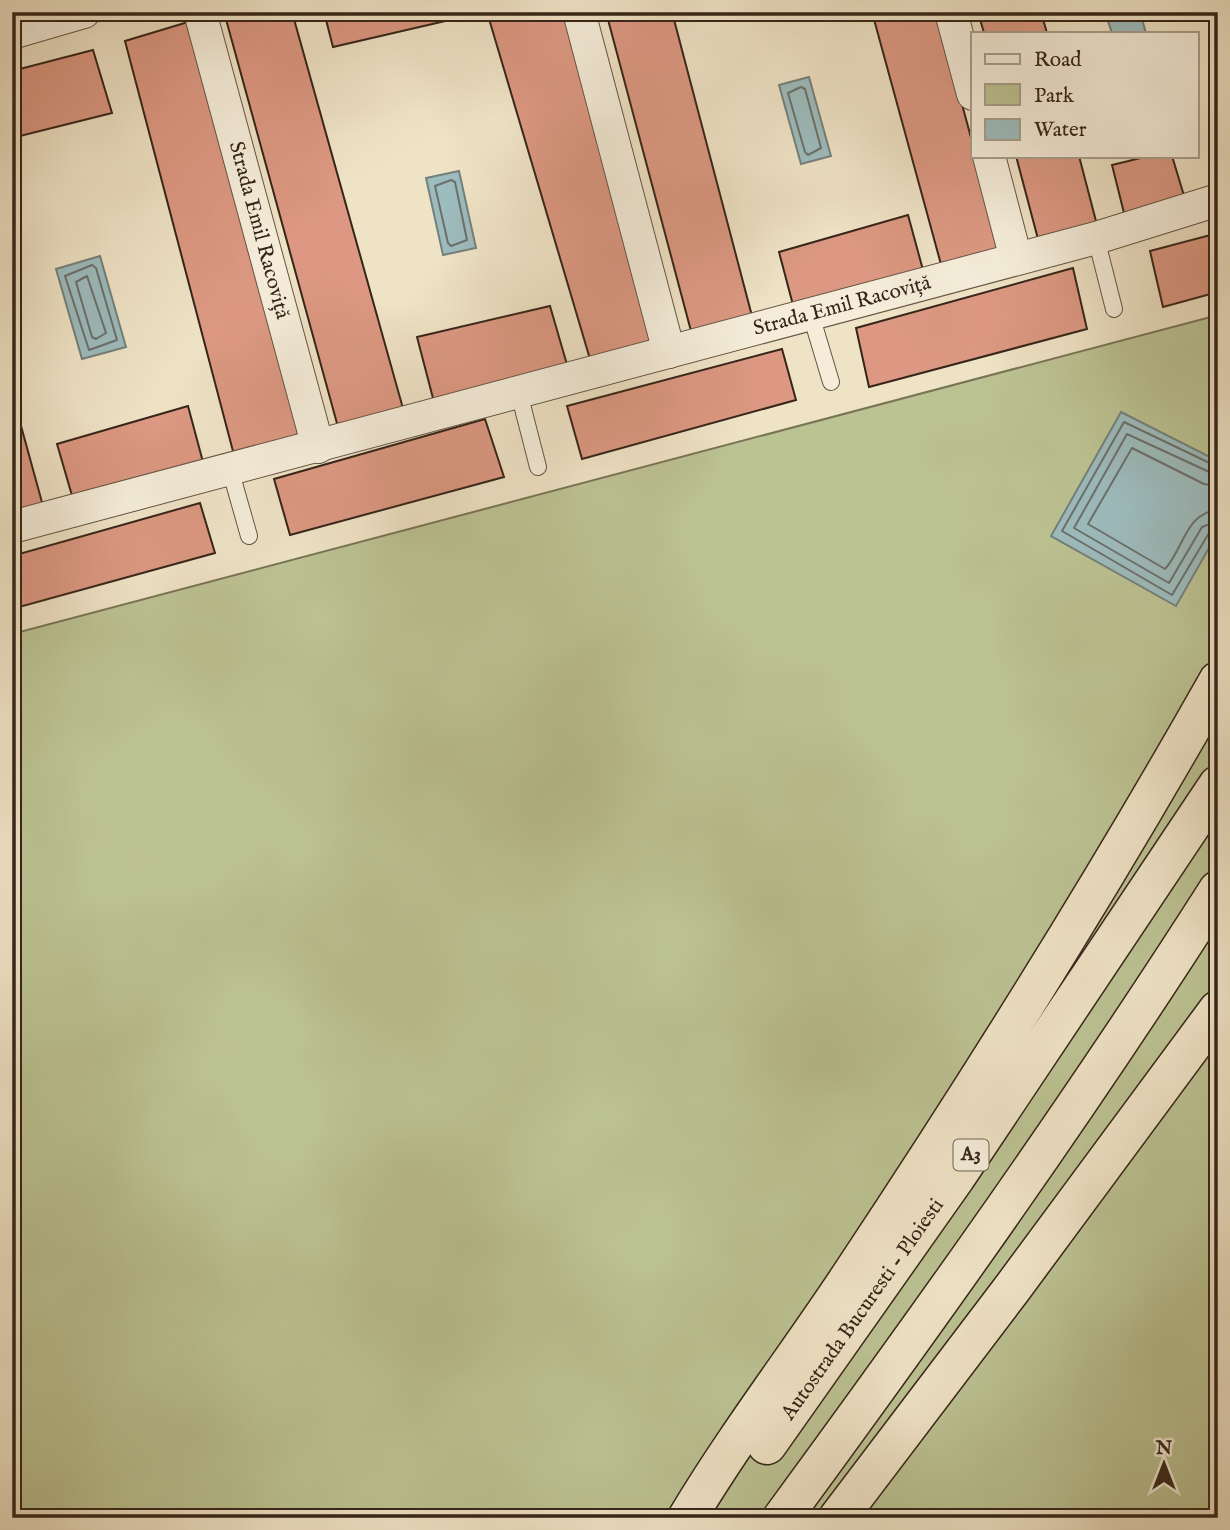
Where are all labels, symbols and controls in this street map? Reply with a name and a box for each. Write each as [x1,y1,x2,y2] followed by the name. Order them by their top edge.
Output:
[971,32,1198,158] legend
[1034,47,1082,74] text: Road
[1034,83,1075,110] text: Park
[1034,117,1087,144] text: Water
[222,138,296,323] street label: Strada Emil Racoviță
[750,269,935,342] street label: Strada Emil Racoviță
[954,1140,988,1170] road number: A3
[775,1193,950,1426] street label: Autostrada Bucuresti - Ploiesti
[1128,1428,1198,1498] north arrow
[1155,1437,1173,1461] text: N

